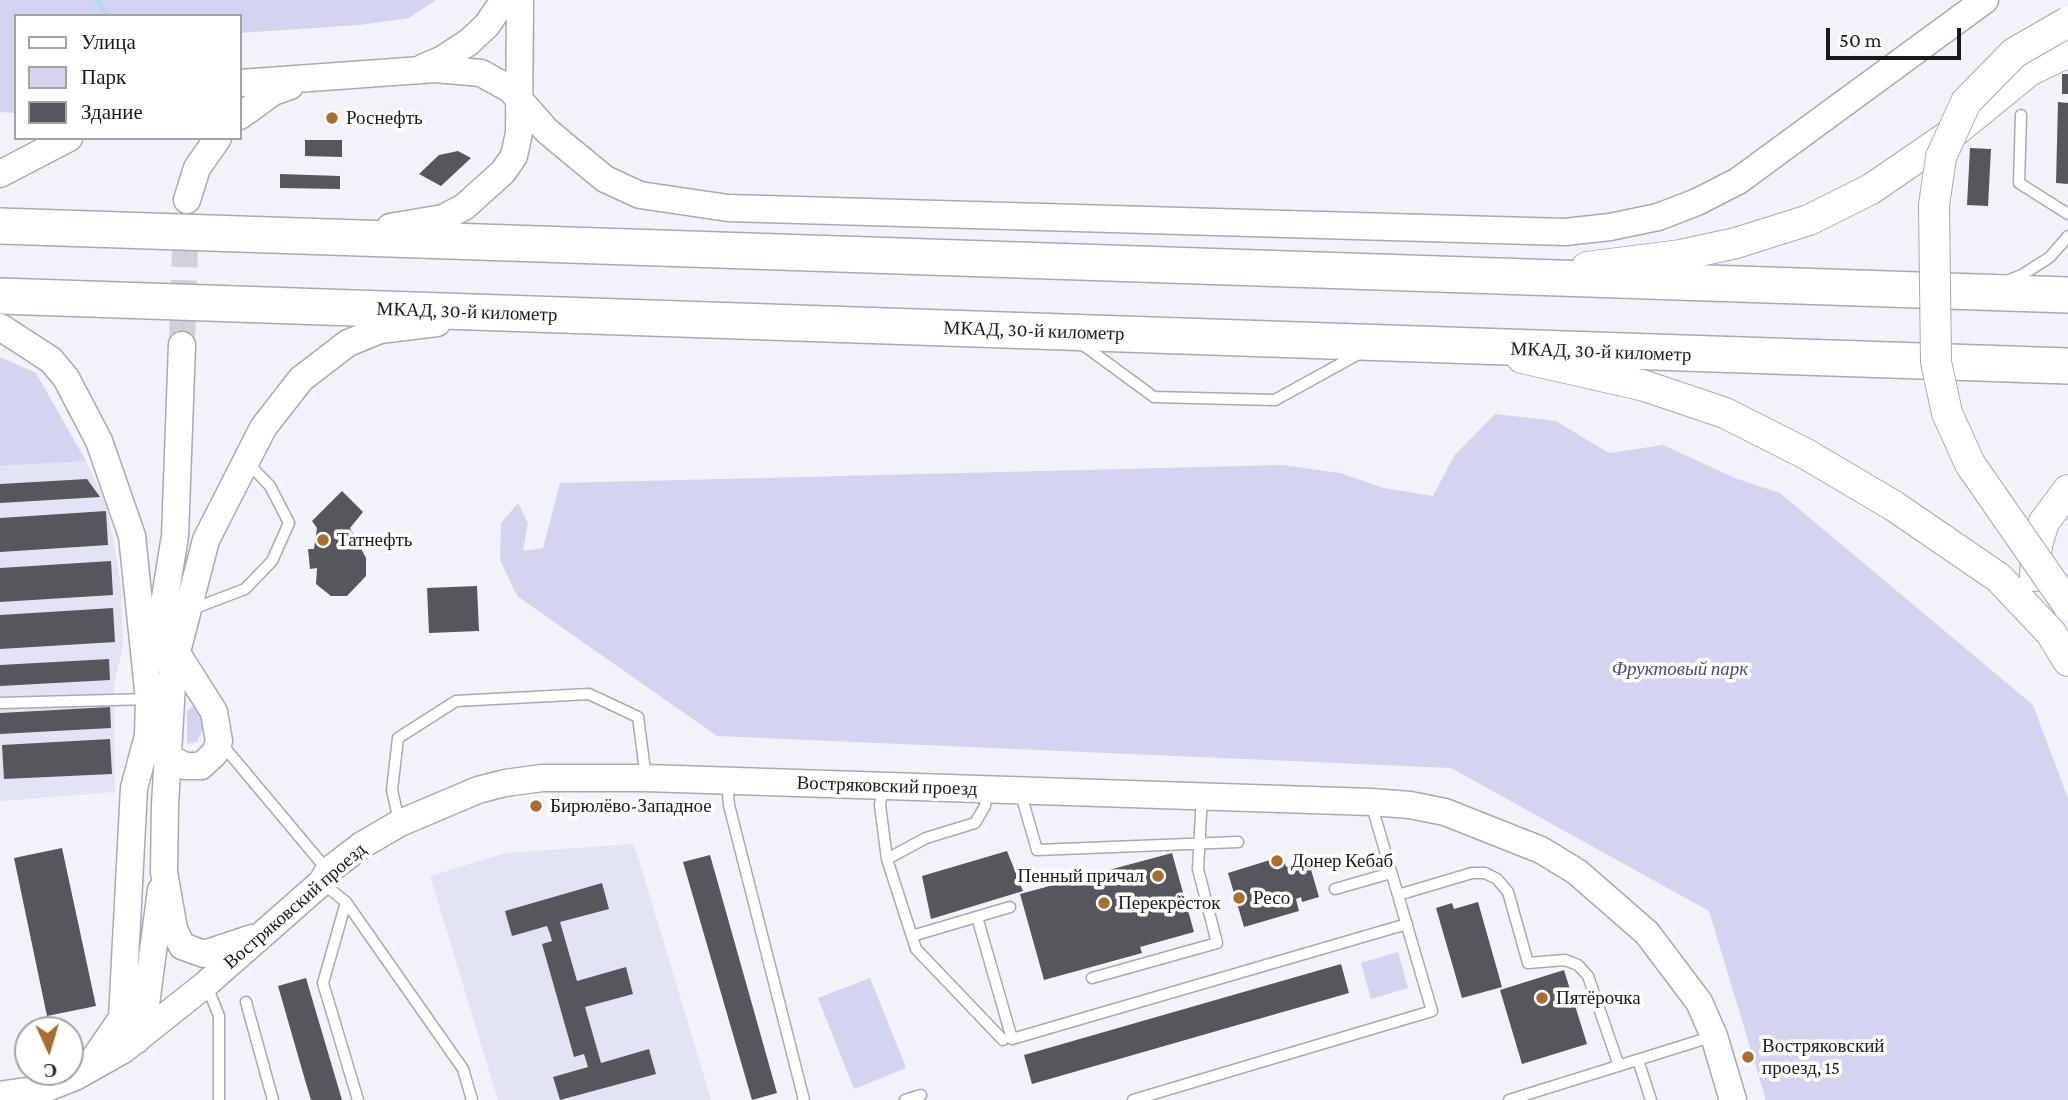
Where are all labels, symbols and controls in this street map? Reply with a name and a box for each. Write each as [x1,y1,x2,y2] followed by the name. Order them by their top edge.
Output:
[14,14,242,140] legend
[1830,14,1965,58] scale bar
[1839,28,1882,52] text: 50 m
[81,30,136,54] text: Улица
[81,65,126,89] text: Парк
[81,100,143,124] text: Здание
[346,107,423,129] place label: Роснефть
[324,110,340,126] marker: Роснефть
[376,297,558,327] street label: МКАД, 30-й километр
[943,316,1125,346] street label: МКАД, 30-й километр
[1510,337,1692,367] street label: МКАД, 30-й километр
[337,529,412,551] place label: Татнефть
[315,532,331,548] marker: Татнефть
[1612,658,1748,680] park label: Фруктовый парк
[796,771,978,801] street label: Востряковский проезд
[550,795,712,817] place label: Бирюлёво-Западное
[528,798,544,814] marker: Бирюлёво-Западное
[219,838,371,974] street label: Востряковский проезд
[1291,850,1393,872] place label: Донер Кебаб
[1269,853,1285,869] marker: Донер Кебаб
[1018,865,1144,887] place label: Пенный причал
[1150,868,1166,884] marker: Пенный причал
[1253,887,1290,909] place label: Ресо
[1231,890,1247,906] marker: Ресо
[1118,892,1220,914] place label: Перекрёсток
[1096,895,1112,911] marker: Перекрёсток
[1556,987,1641,1009] place label: Пятёрочка
[1534,990,1550,1006] marker: Пятёрочка
[14,1016,84,1086] north arrow
[1762,1035,1884,1079] place label: Востряковский проезд, 15
[1740,1049,1756,1065] marker: Востряковский проезд, 15
[43,1059,58,1081] text: С

